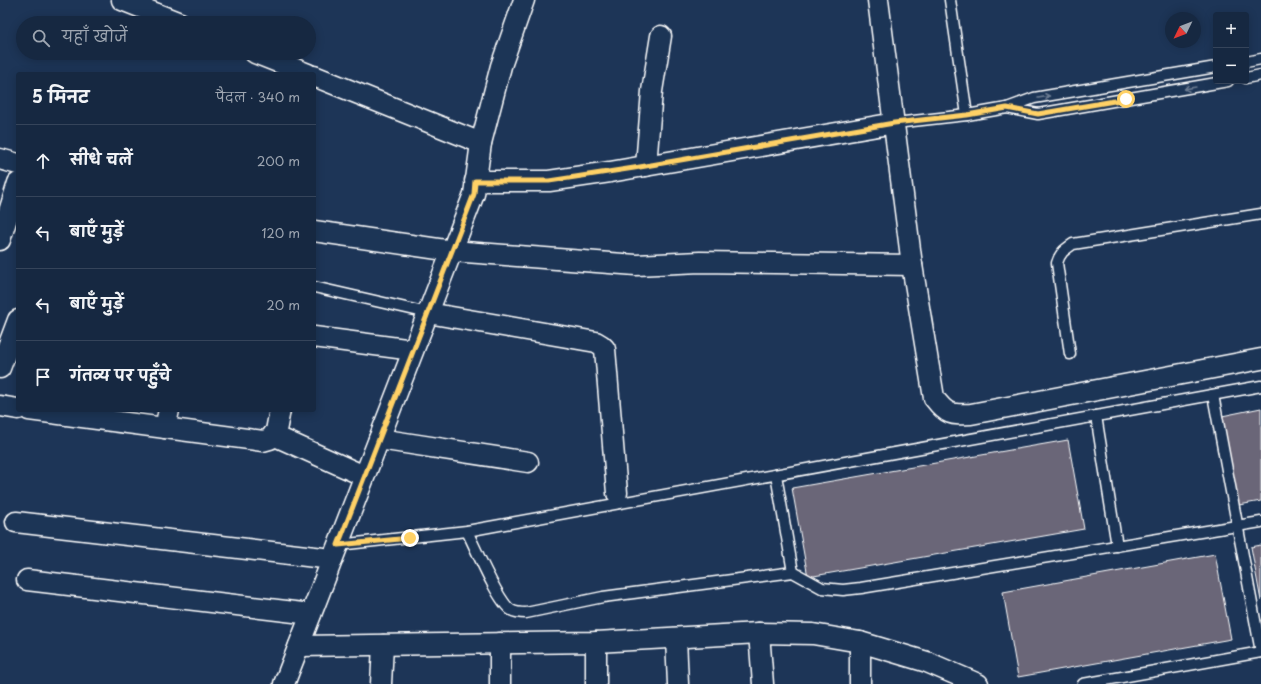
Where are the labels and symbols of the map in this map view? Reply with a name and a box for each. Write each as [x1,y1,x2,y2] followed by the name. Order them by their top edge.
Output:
[1165,12,1201,48] north arrow
[1183,84,1196,92] one-way arrow
[1117,90,1135,108] route start
[1037,93,1050,101] one-way arrow
[401,529,419,547] route end

